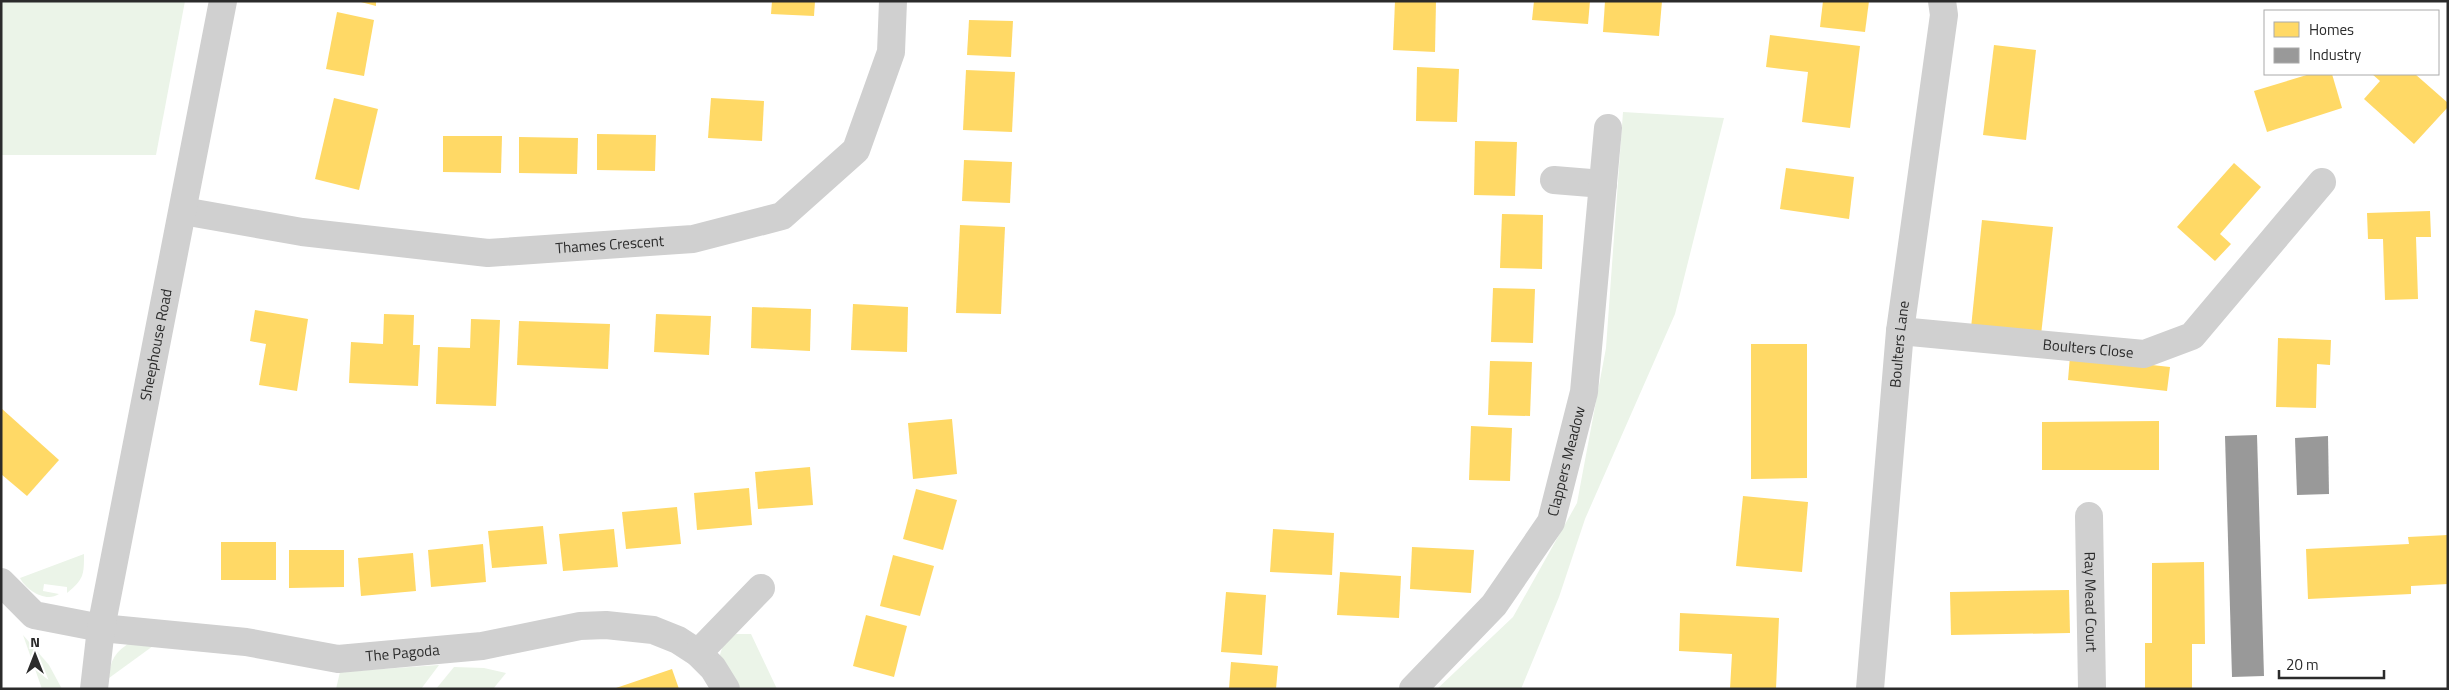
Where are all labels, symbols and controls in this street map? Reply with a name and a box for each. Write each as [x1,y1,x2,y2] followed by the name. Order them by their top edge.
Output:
[2264,10,2439,75] legend
[2309,18,2354,41] text: Homes
[2309,43,2361,66] text: Industry
[555,229,666,259] street label: Thames Crescent
[133,287,178,403] street label: Sheephouse Road
[1883,299,1915,389] street label: Boulters Lane
[2042,333,2135,364] street label: Boulters Close
[1541,404,1591,519] street label: Clappers Meadow
[2079,552,2103,653] street label: Ray Mead Court
[10,630,60,680] north arrow
[30,631,40,652] text: N
[365,638,441,667] street label: The Pagoda
[2279,648,2384,680] scale bar
[2286,653,2319,676] text: 20 m

